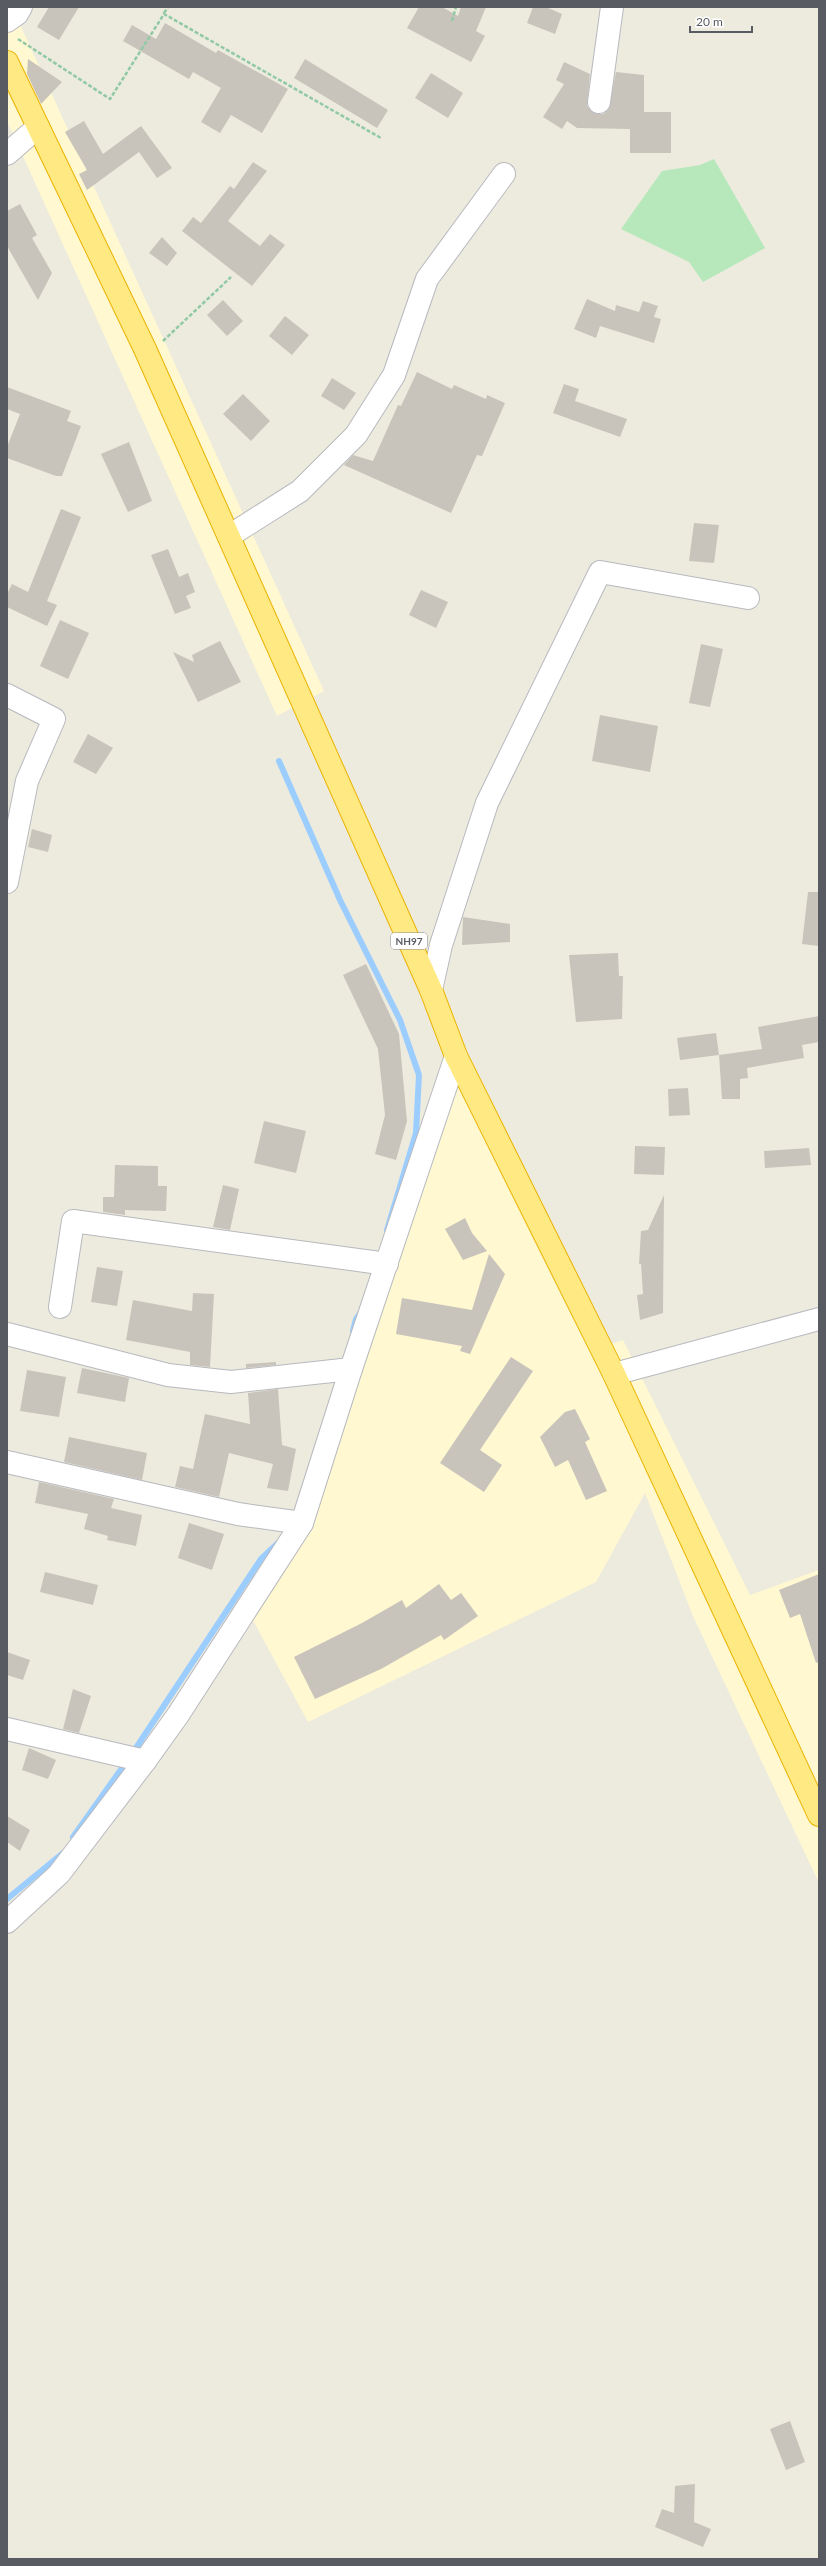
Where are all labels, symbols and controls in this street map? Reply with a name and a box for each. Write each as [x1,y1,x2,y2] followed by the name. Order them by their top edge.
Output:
[690,8,752,34] scale bar
[696,14,723,29] text: 20 m
[391,933,427,949] road number: NH97

